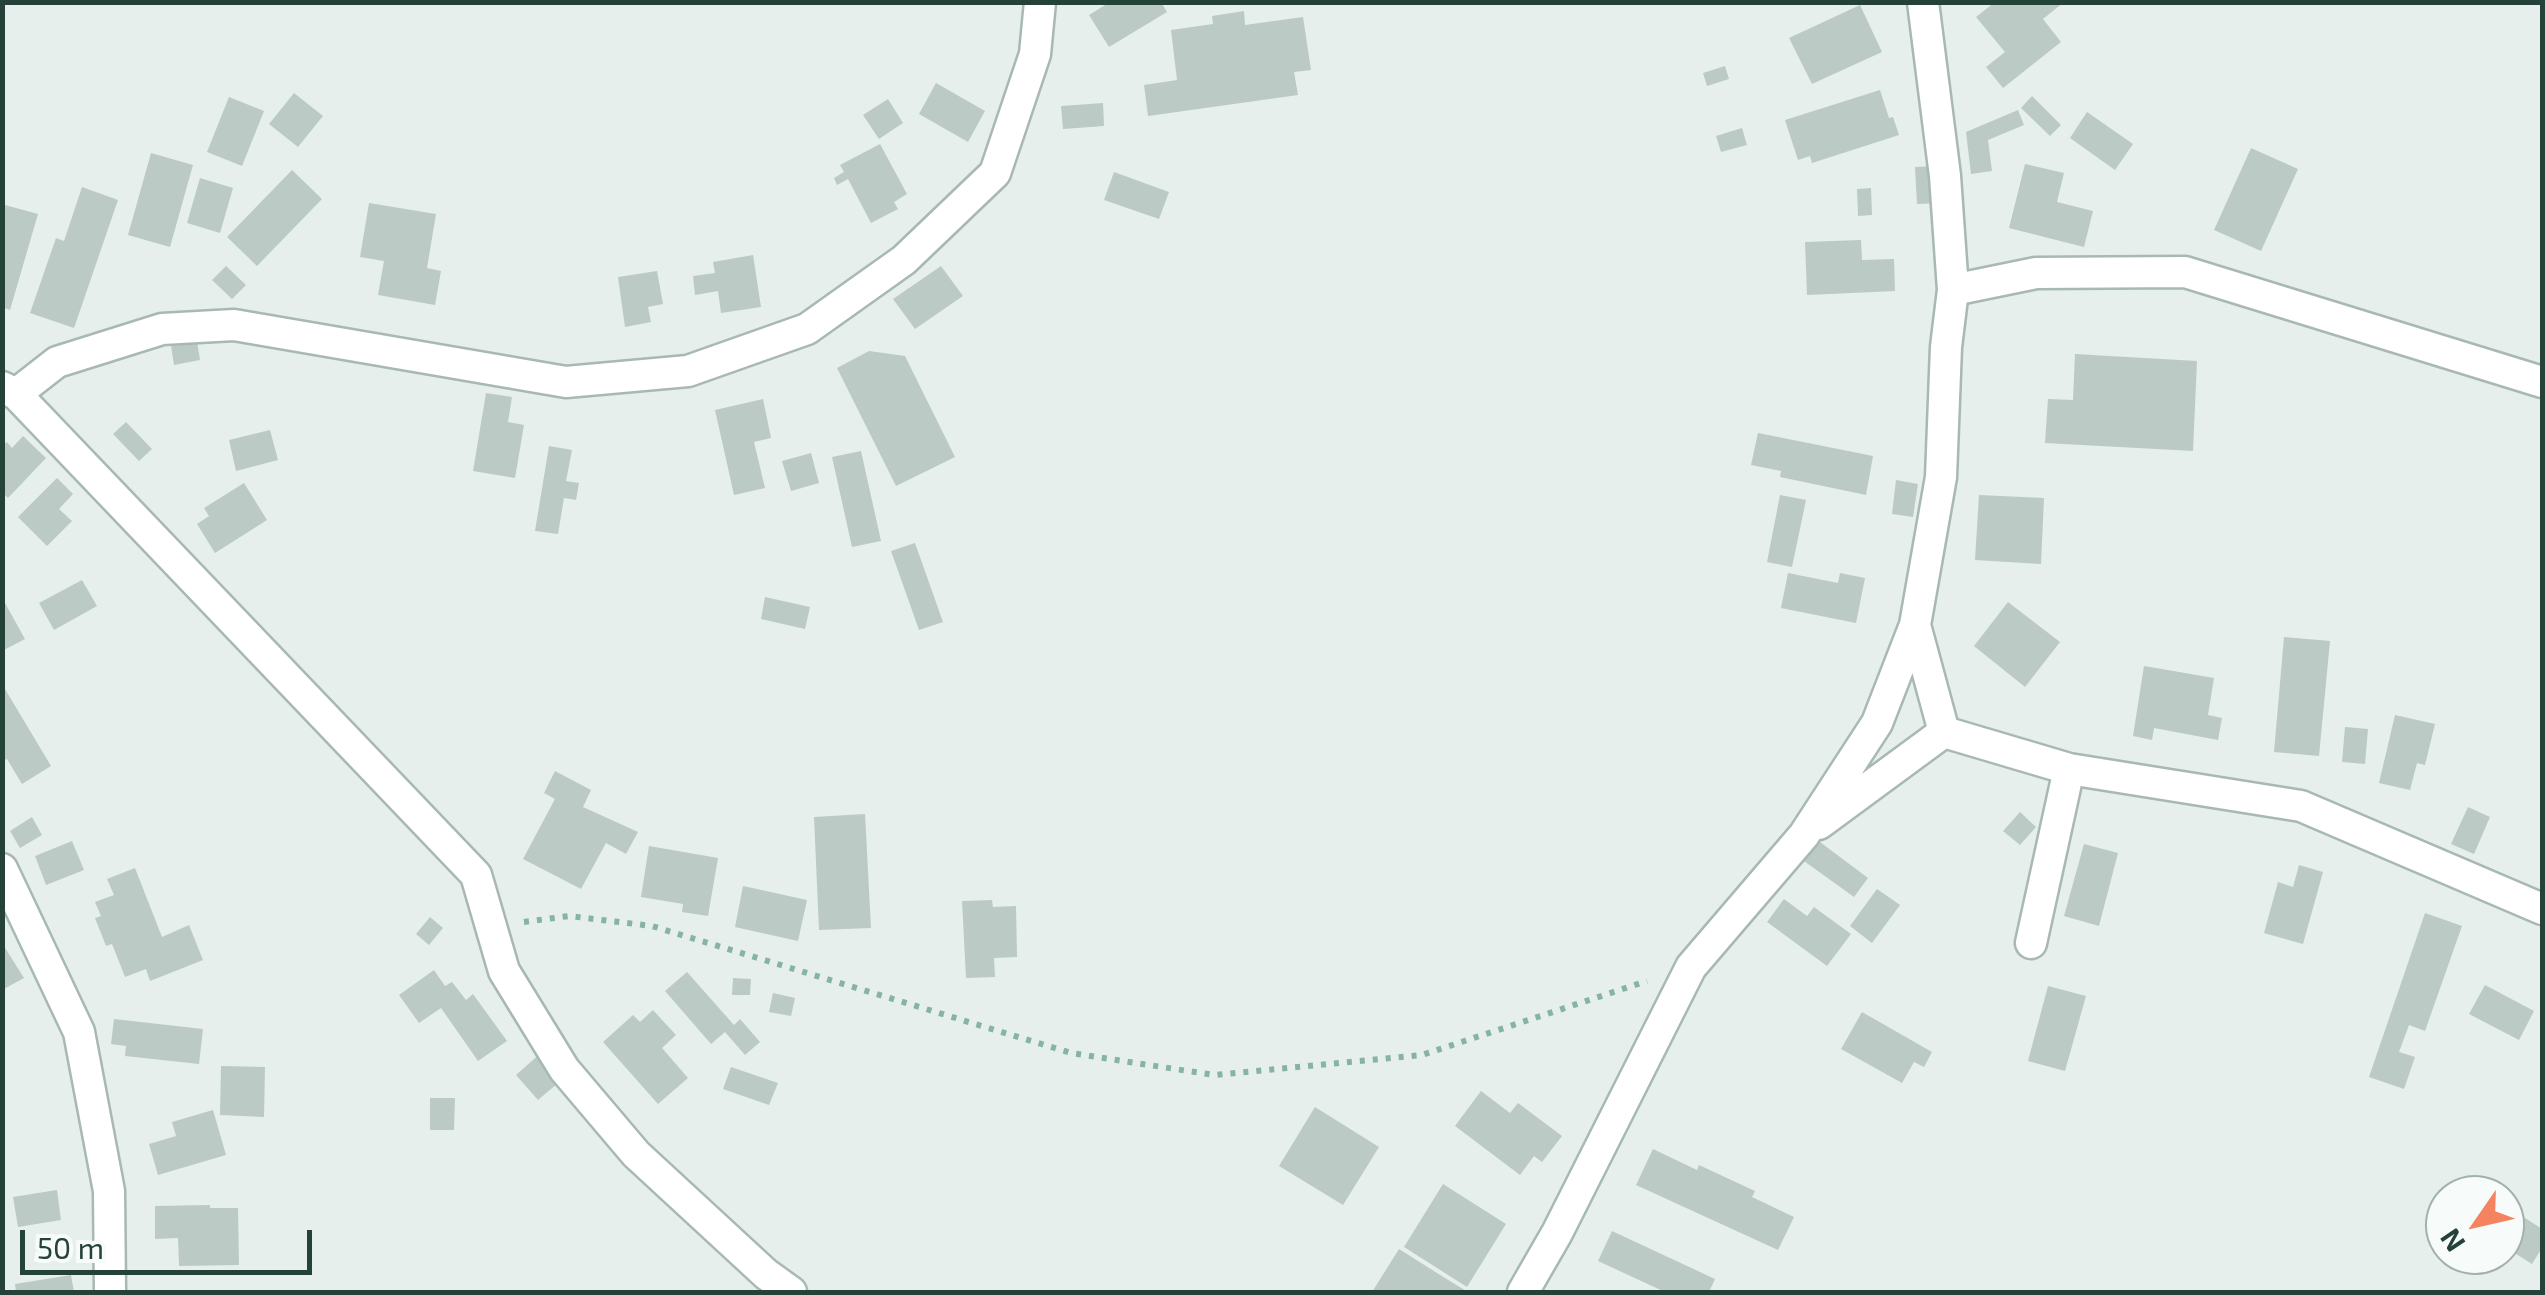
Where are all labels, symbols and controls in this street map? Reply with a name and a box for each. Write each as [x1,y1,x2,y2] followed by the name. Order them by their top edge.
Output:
[2425,1175,2525,1275] north arrow
[25,1210,318,1272] scale bar
[2432,1223,2472,1259] text: N
[37,1229,104,1265] text: 50 m

